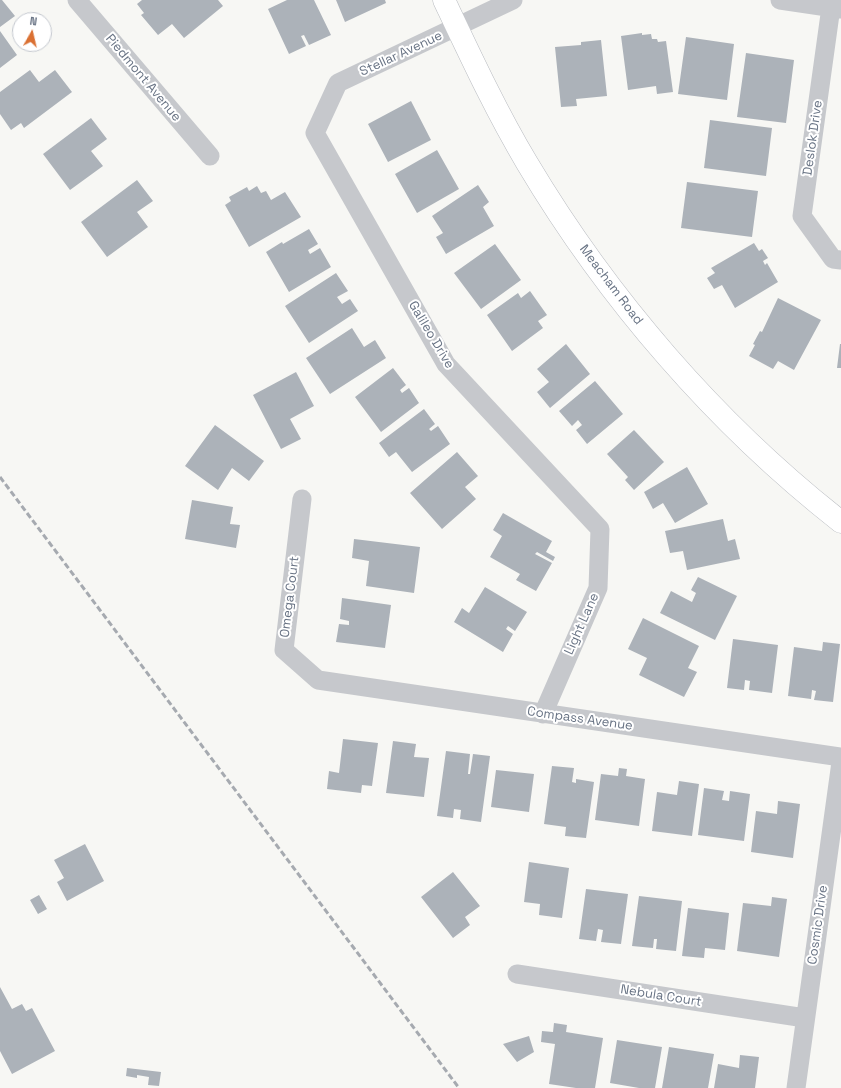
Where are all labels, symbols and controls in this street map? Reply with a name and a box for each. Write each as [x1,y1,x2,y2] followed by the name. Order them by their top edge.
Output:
[12,12,52,52] north arrow
[29,14,38,29] text: N
[357,28,445,80] street label: Stellar Avenue
[102,31,184,125] street label: Piedmont Avenue
[800,99,826,177] street label: Deslok Drive
[576,242,646,328] street label: Meacham Road
[405,298,457,372] street label: Galileo Drive
[277,555,303,639] street label: Omega Court
[561,591,603,657] street label: Light Lane
[526,704,634,734] street label: Compass Avenue
[805,884,831,966] street label: Cosmic Drive
[619,982,703,1010] street label: Nebula Court

